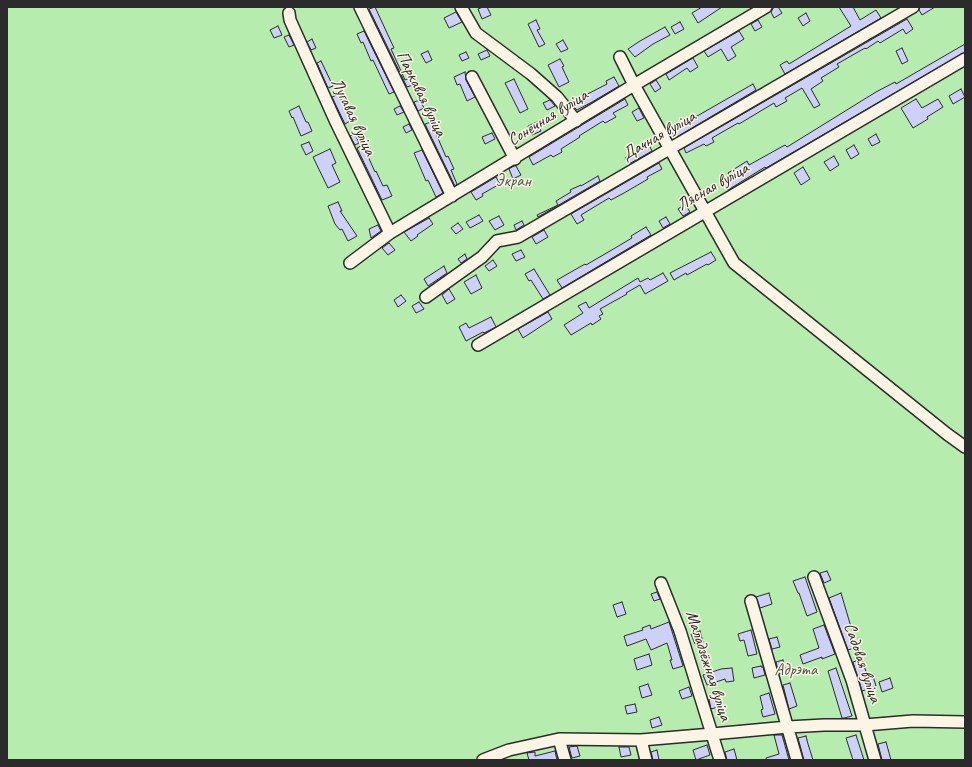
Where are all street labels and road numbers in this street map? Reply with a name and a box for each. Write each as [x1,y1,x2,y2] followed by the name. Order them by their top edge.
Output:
[391,48,451,140] street label: Паркавая вуліца
[326,75,380,159] street label: Лугавая вуліца
[504,85,592,151] street label: Сонечная вуліца
[618,107,700,165] street label: Дачная вуліца
[673,158,753,216] street label: Лясная вуліца
[681,608,735,724] street label: Маладзёжная вуліца
[839,620,885,706] street label: Садовая вуліца

